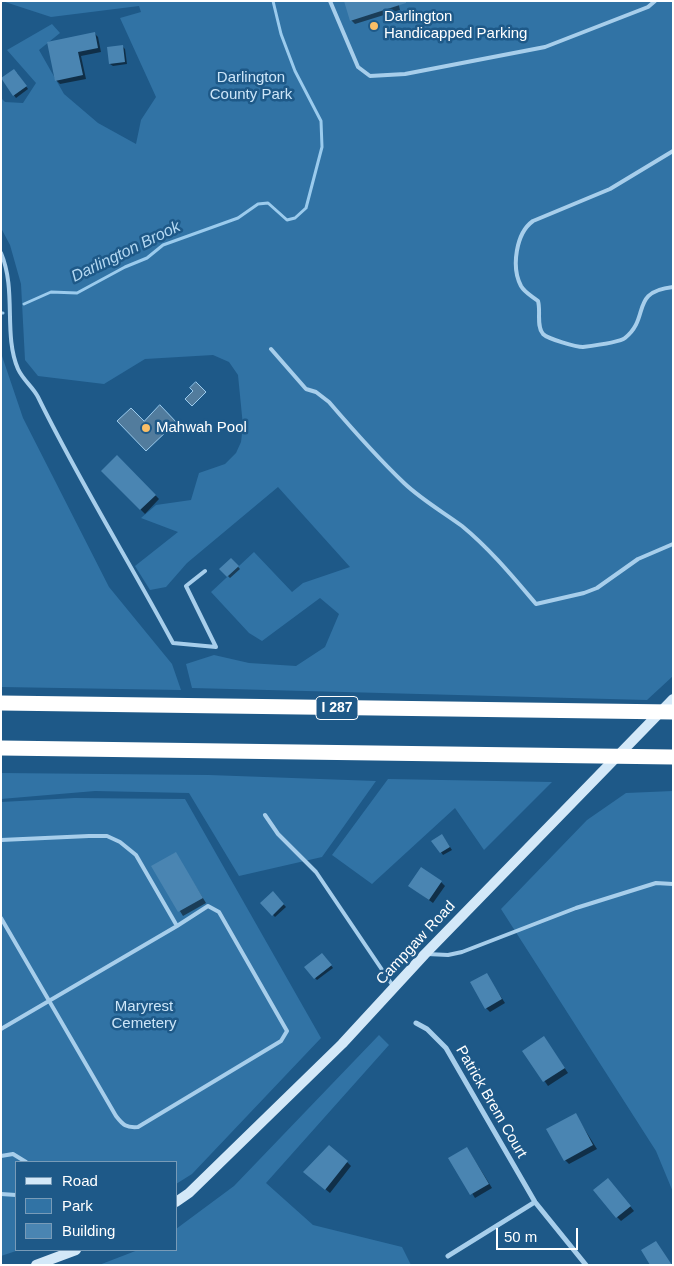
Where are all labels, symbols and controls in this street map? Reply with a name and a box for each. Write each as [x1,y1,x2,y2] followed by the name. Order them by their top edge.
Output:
[384,8,527,43] place label: Darlington Handicapped Parking
[368,20,380,32] marker: Darlington Handicapped Parking
[210,69,292,104] park label: Darlington County Park
[68,217,184,287] water label: Darlington Brook
[156,419,247,437] place label: Mahwah Pool
[140,422,152,434] marker: Mahwah Pool
[316,696,358,720] road number: I 287
[373,898,459,988] street label: Campgaw Road
[111,998,177,1033] park label: Maryrest Cemetery
[452,1043,530,1161] street label: Patrick Brem Court
[15,1161,178,1251] legend
[62,1172,98,1189] text: Road
[62,1197,93,1214] text: Park
[499,1218,582,1250] scale bar
[62,1222,115,1239] text: Building
[504,1228,537,1245] text: 50 m

